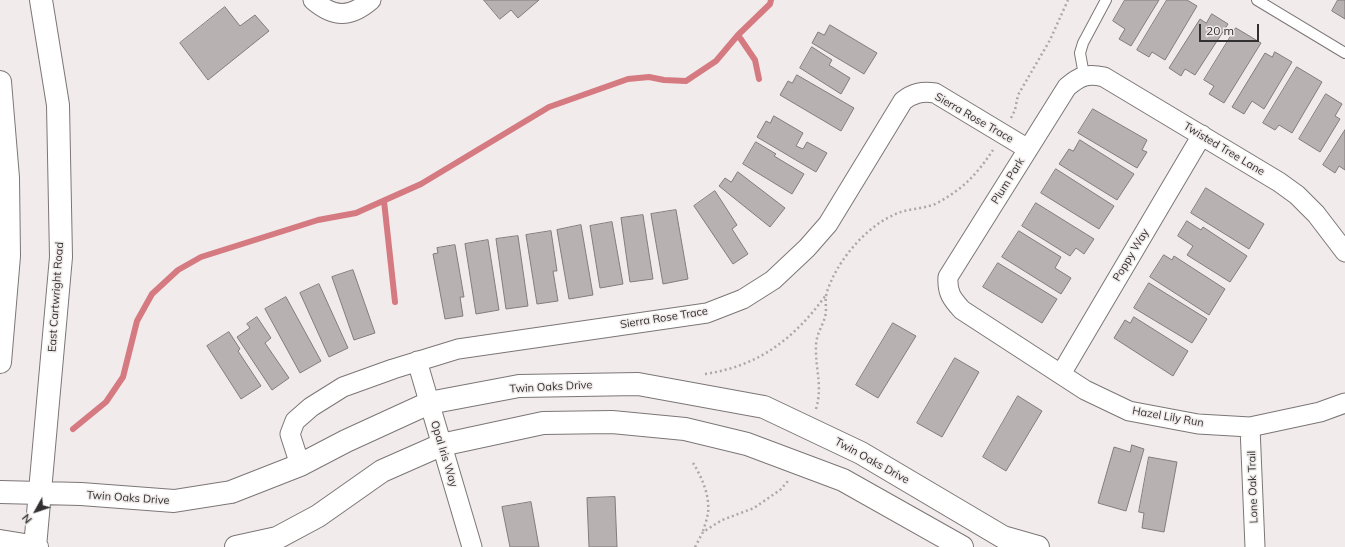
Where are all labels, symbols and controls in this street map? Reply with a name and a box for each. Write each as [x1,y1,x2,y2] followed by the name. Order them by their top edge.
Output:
[1201,16,1261,42] scale bar
[1206,23,1234,38] text: 20 m
[932,90,1016,146] street label: Sierra Rose Trace
[1181,120,1267,178] street label: Twisted Tree Lane
[989,156,1027,206] street label: Plum Park
[1110,226,1152,284] street label: Poppy Way
[46,242,66,352] street label: East Cartwright Road
[619,305,709,331] street label: Sierra Rose Trace
[509,378,593,396] street label: Twin Oaks Drive
[1131,404,1205,430] street label: Hazel Lily Run
[428,419,460,489] street label: Opal Iris Way
[833,435,911,487] street label: Twin Oaks Drive
[1245,450,1261,524] street label: Lone Oak Trail
[86,489,170,507] street label: Twin Oaks Drive
[16,491,56,531] north arrow
[19,511,35,526] text: N

